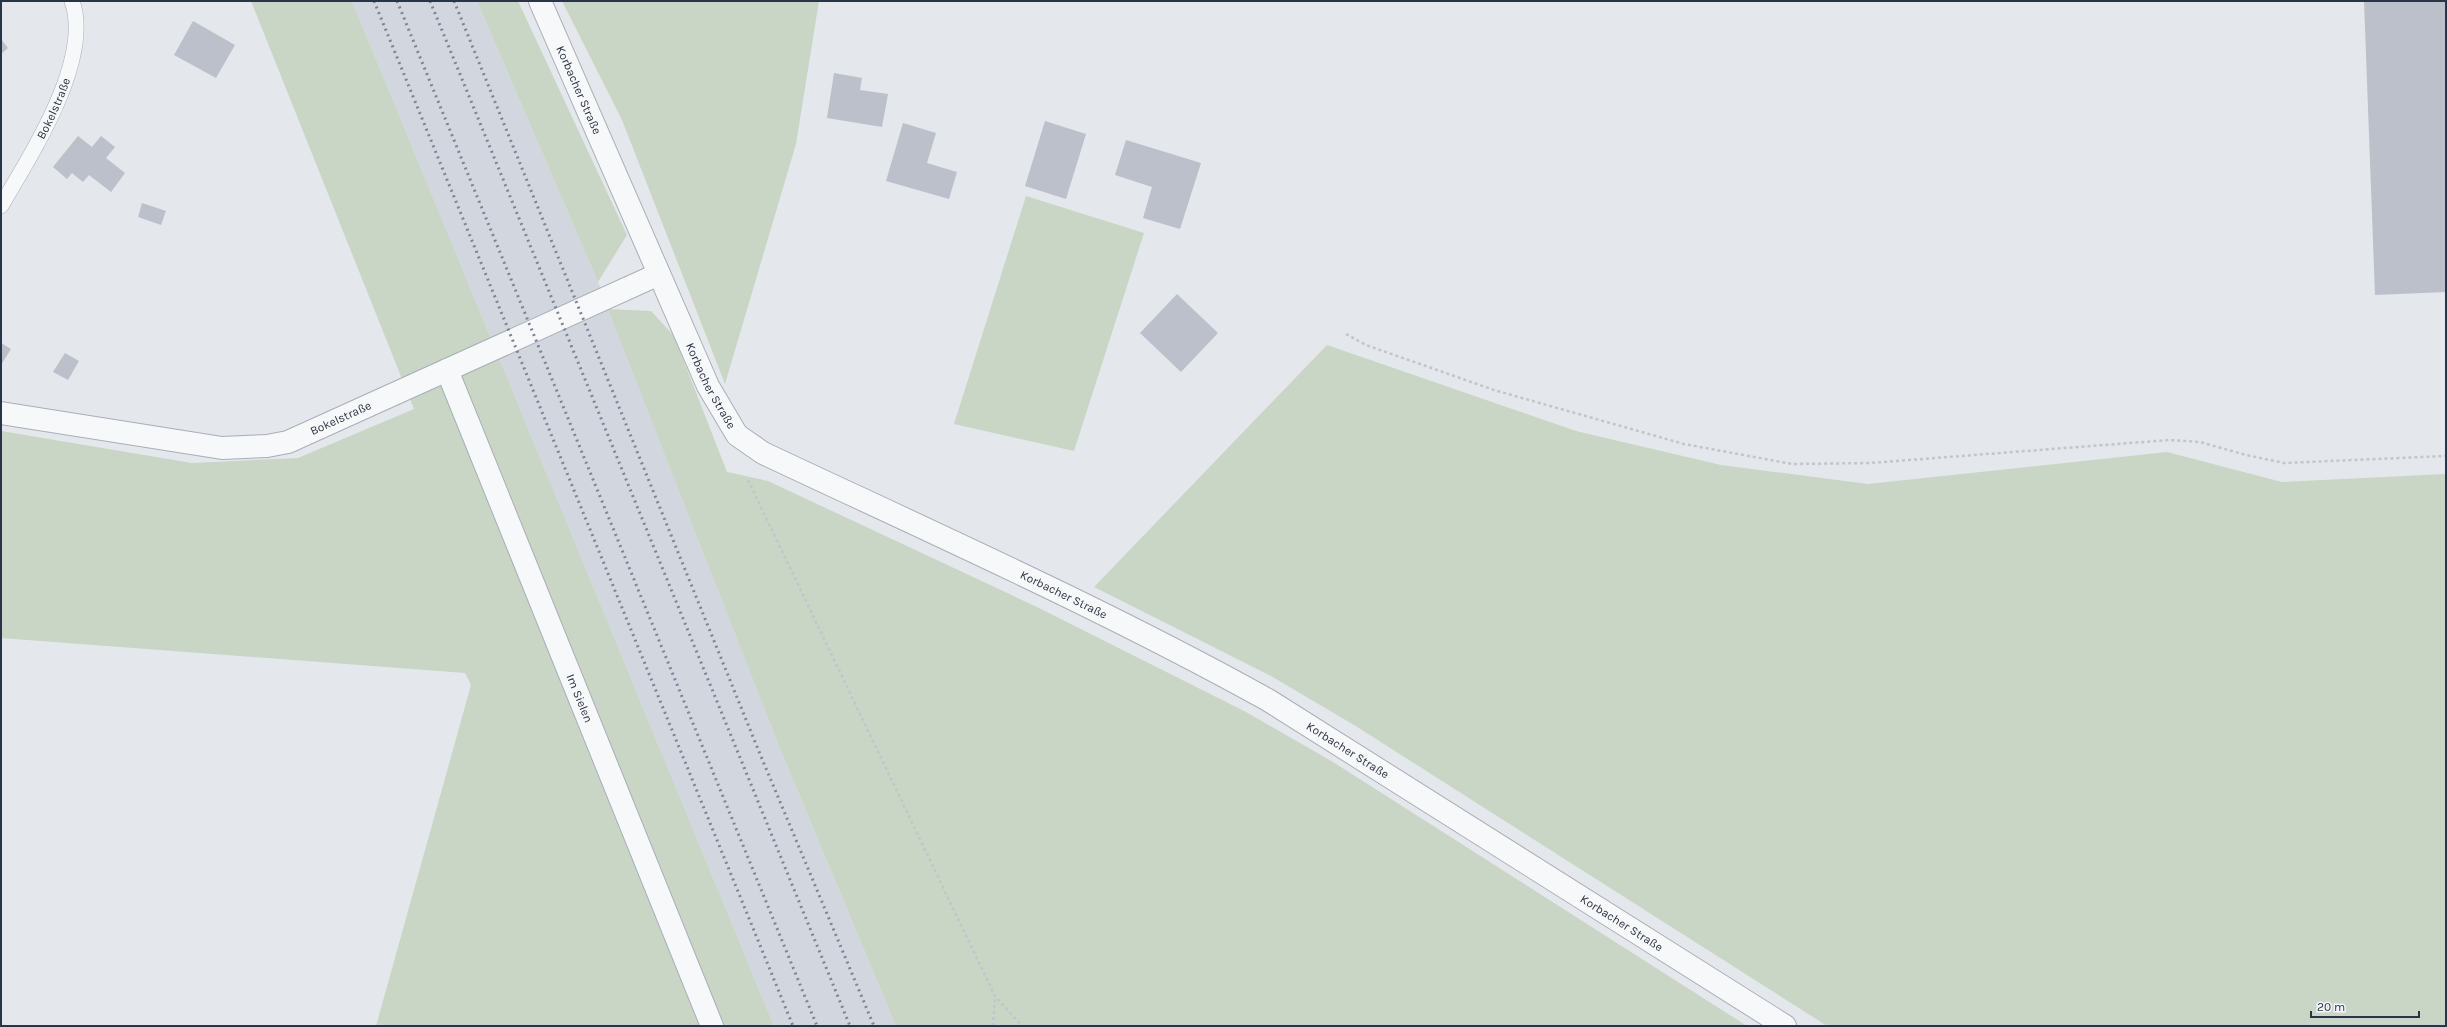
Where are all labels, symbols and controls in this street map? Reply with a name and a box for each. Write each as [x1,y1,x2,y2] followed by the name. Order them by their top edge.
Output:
[553,44,604,136] street label: Korbacher Straße
[34,76,73,141] street label: Bokelstraße
[683,341,739,431] street label: Korbacher Straße
[308,398,373,438] street label: Bokelstraße
[1018,568,1110,622] street label: Korbacher Straße
[563,672,596,725] street label: Im Sielen
[1304,719,1392,781] street label: Korbacher Straße
[1578,892,1666,954] street label: Korbacher Straße
[2311,993,2419,1019] scale bar
[2317,1000,2345,1014] text: 20 m

